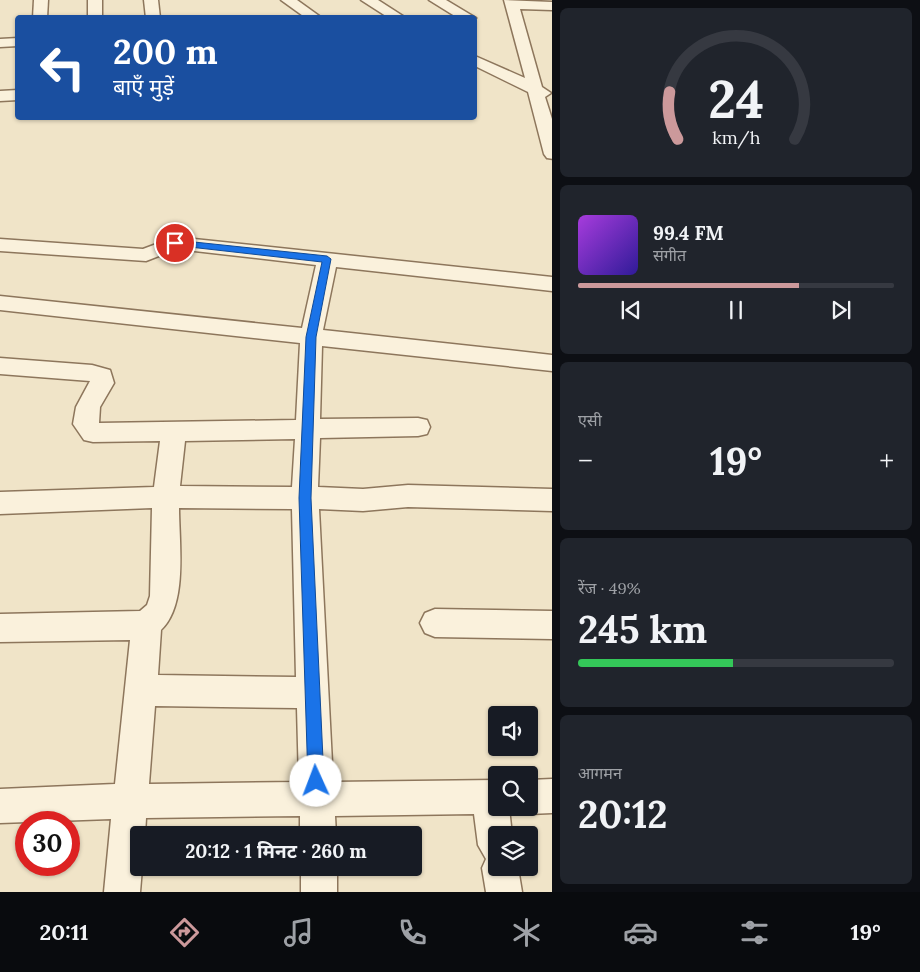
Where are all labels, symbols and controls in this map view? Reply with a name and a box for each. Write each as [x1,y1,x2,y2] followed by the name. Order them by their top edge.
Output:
[113,29,218,74] text: 200 m
[30,35,95,100] icon: left
[708,66,764,132] text: 24
[113,73,174,101] text: बाएँ मुड़ें
[712,126,760,149] text: km/h
[653,221,724,245] text: 99.4 FM
[154,222,196,264] pin
[161,229,189,257] icon: arrive
[653,245,686,265] text: संगीत
[617,296,645,324] icon: previous
[722,296,750,324] icon: pause
[827,296,855,324] icon: next
[578,410,602,430] text: एसी
[710,437,762,485] text: 19°
[578,443,593,479] text: −
[879,443,894,479] text: +
[578,578,641,598] text: रेंज · 49%
[578,605,707,653] text: 245 km
[488,706,538,876] map controls
[488,706,538,756] button: sound
[289,754,341,806] position arrow
[578,763,622,783] text: आगमन
[488,766,538,816] button: search
[578,790,668,838] text: 20:12
[15,811,80,876] speed limit sign: 30
[488,826,538,876] button: layers
[185,839,367,863] text: 20:12 · 1 मिनट · 260 m
[167,915,202,950] icon: directions
[281,915,316,950] icon: music
[395,915,430,950] icon: phone
[509,915,544,950] icon: climate
[623,915,658,950] icon: car
[737,915,772,950] icon: filters
[39,918,89,946] text: 20:11
[851,918,881,946] text: 19°

